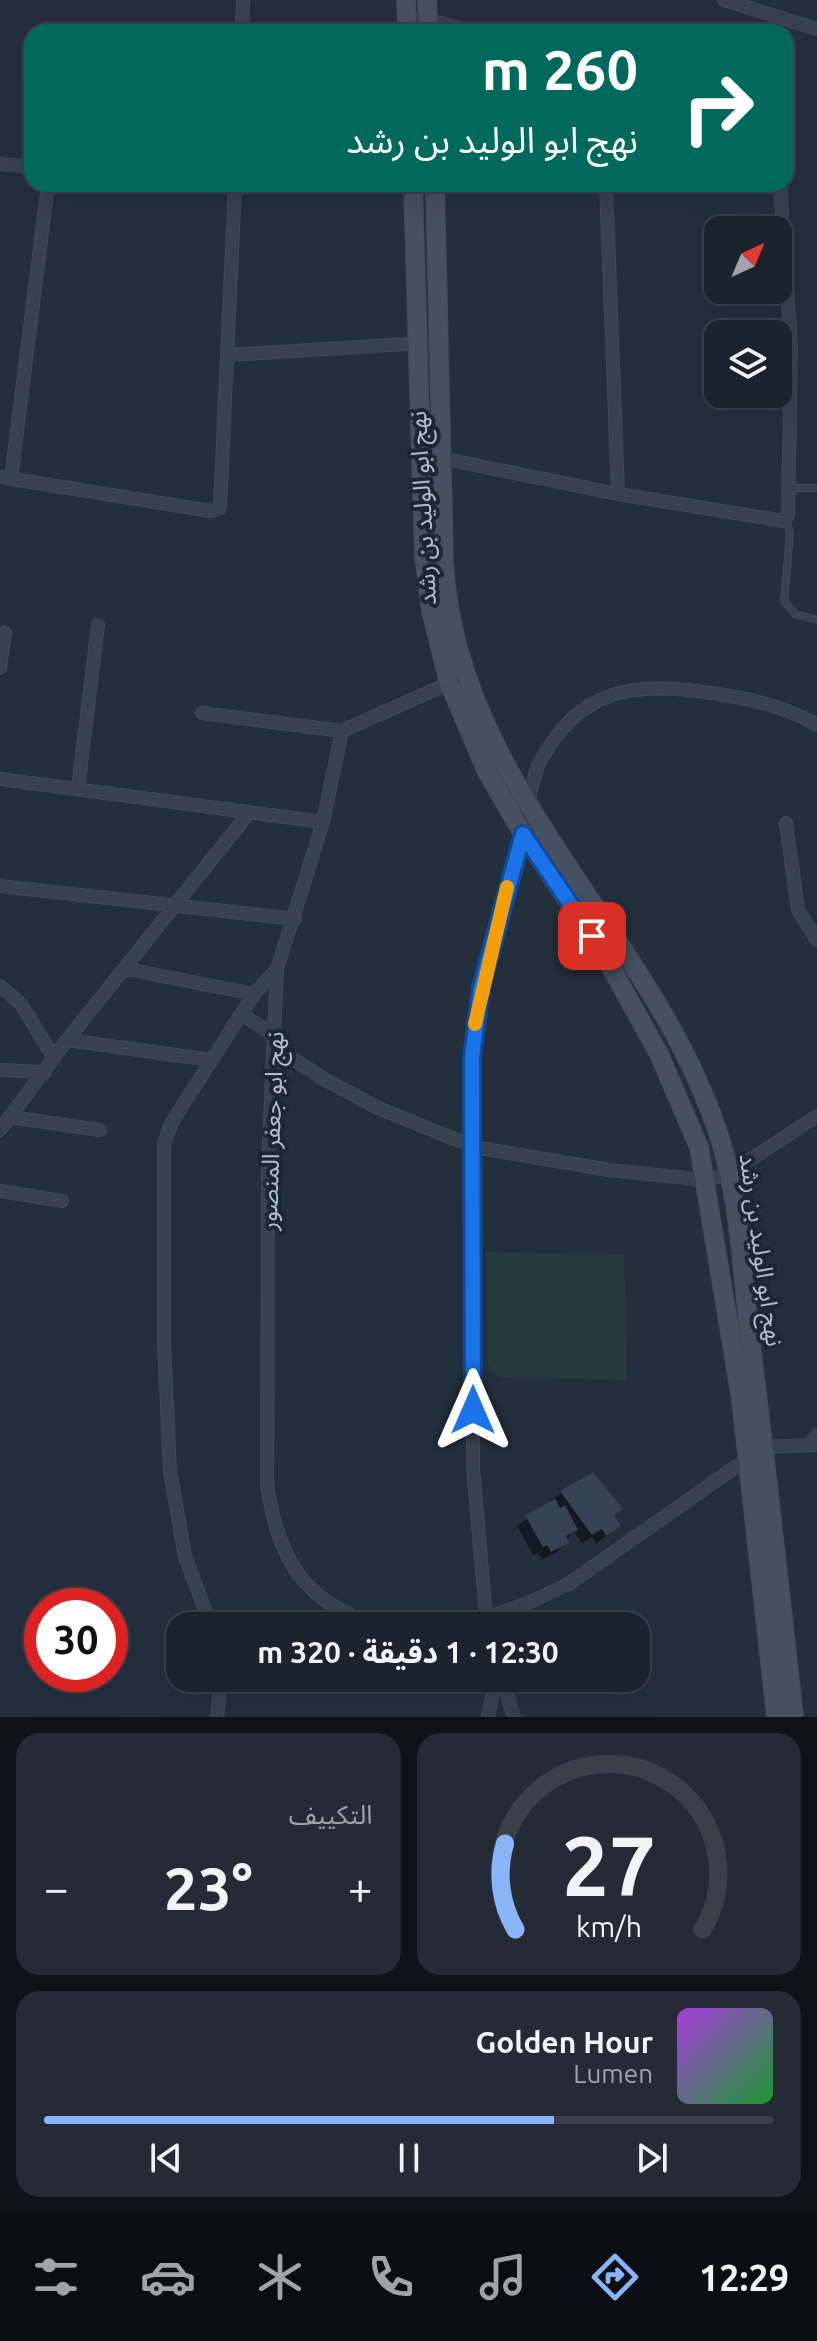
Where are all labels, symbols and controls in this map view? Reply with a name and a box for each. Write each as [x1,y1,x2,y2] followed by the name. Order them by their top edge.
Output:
[482,38,638,101] text: 260 m
[666,56,770,160] icon: right
[346,119,638,160] text: نهج ابو الوليد بن رشد
[704,216,792,304] north arrow
[704,216,792,408] map controls
[704,320,792,408] button: layers
[404,410,445,606] street label: نهج ابو الوليد بن رشد
[558,902,626,970] pin
[570,914,614,958] icon: arrive
[254,1031,292,1232] street label: نهج ابو جعفر المنصور
[731,1152,788,1349] street label: نهج ابو الوليد بن رشد
[431,1368,515,1452] position arrow
[24,1588,128,1692] speed limit sign: 30
[257,1635,559,1669] text: 12:30 · 1 دقيقة · 320 m
[289,1800,373,1829] text: التكييف
[562,1818,656,1912] text: 27
[164,1854,253,1921] text: 23°
[44,1863,69,1912] text: −
[348,1863,373,1912] text: +
[576,1910,642,1942] text: km/h
[475,2025,653,2059] text: Golden Hour
[573,2059,653,2088] text: Lumen
[144,2136,188,2180] icon: previous
[387,2136,431,2180] icon: pause
[630,2136,674,2180] icon: next
[28,2249,84,2305] icon: filters
[140,2249,196,2305] icon: car
[252,2249,308,2305] icon: climate
[363,2249,419,2305] icon: phone
[475,2249,531,2305] icon: music
[587,2249,643,2305] icon: directions
[699,2257,789,2298] text: 12:29

